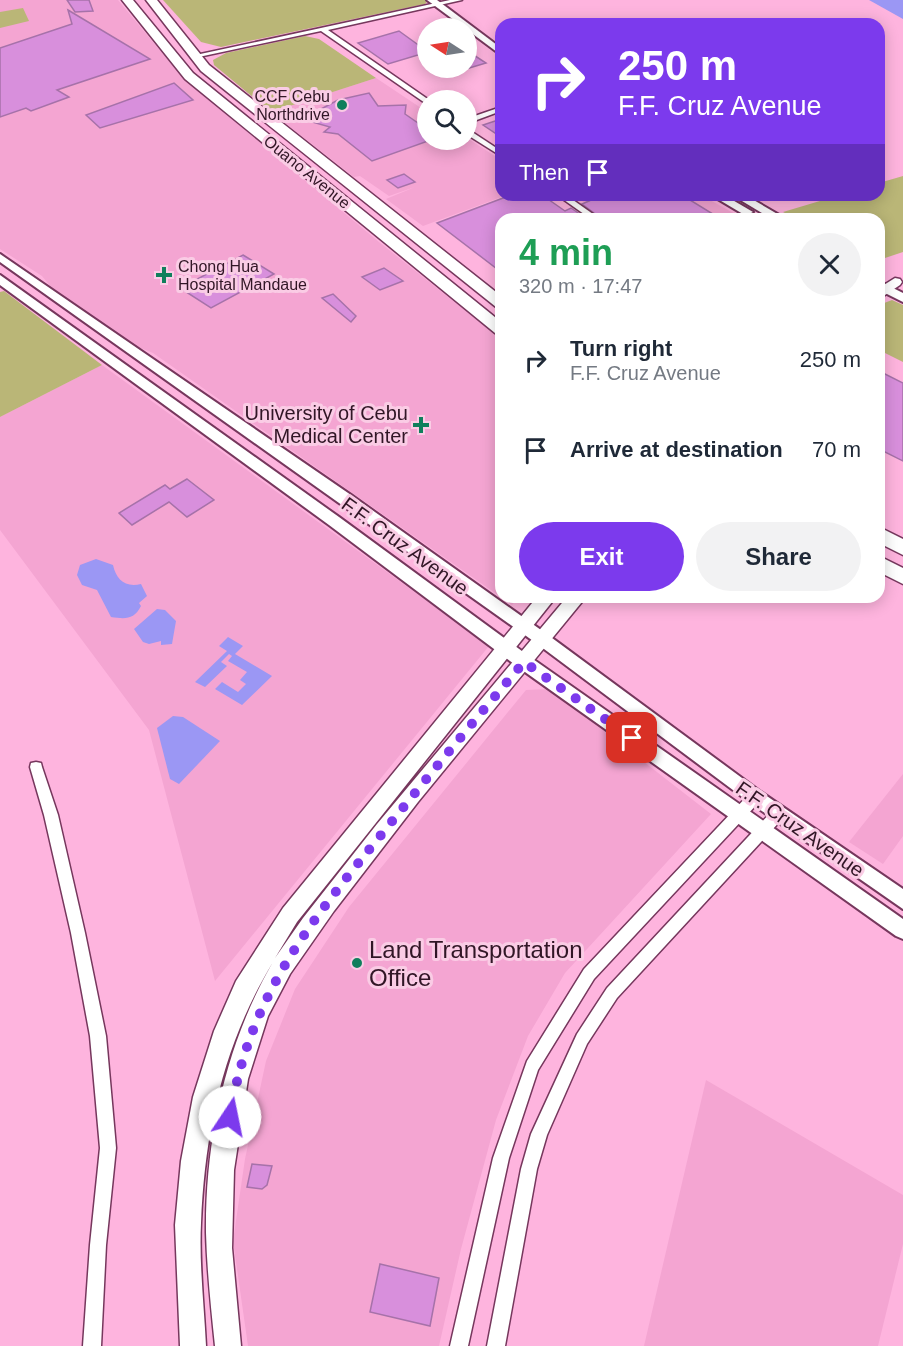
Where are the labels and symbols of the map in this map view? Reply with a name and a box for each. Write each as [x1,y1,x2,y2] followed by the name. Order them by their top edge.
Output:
[417,18,477,78] north arrow
[254,88,330,123] place label: CCF Cebu Northdrive
[335,98,349,112] marker: CCF Cebu Northdrive
[261,132,353,212] street label: Ouano Avenue
[178,258,307,293] place label: Chong Hua Hospital Mandaue
[155,266,173,284] marker: Chong Hua Hospital Mandaue
[245,402,408,447] place label: University of Cebu Medical Center
[412,416,430,434] marker: University of Cebu Medical Center
[338,493,472,599] street label: F.F. Cruz Avenue
[606,712,657,763] pin
[732,777,868,881] street label: F.F. Cruz Avenue
[369,936,582,991] place label: Land Transportation Office
[350,956,364,970] marker: Land Transportation Office
[198,1085,262,1149] position arrow

